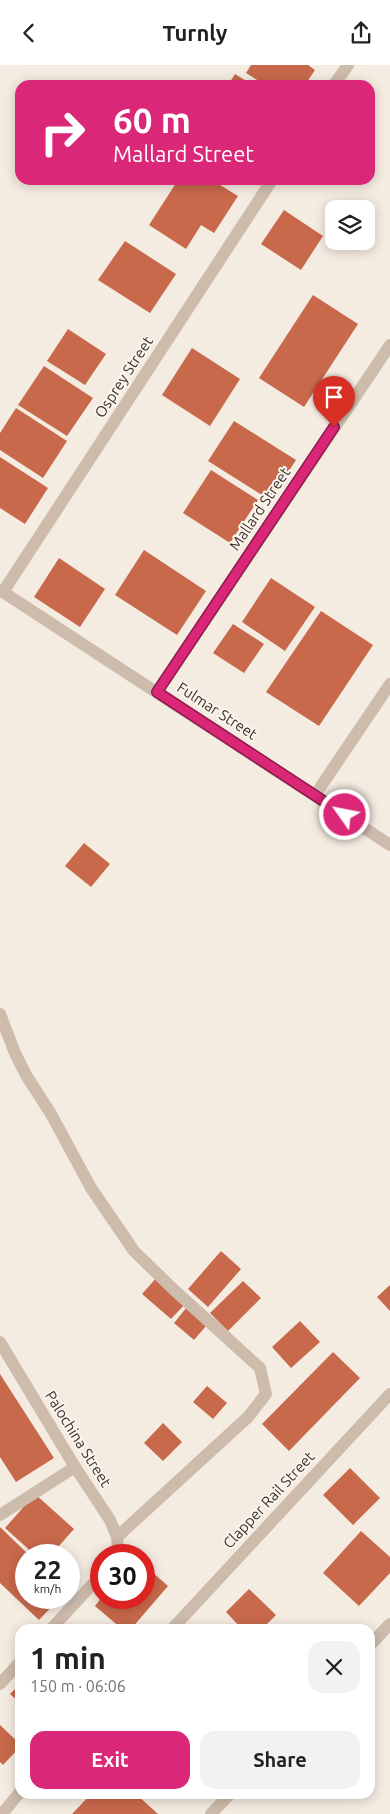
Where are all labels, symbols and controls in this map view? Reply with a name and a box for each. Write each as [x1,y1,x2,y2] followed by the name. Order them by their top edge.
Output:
[15,19,43,47] icon: back
[347,19,375,47] icon: share
[163,20,227,45] text: Turnly
[30,100,95,165] icon: right
[113,100,191,140] text: 60 m
[113,141,254,166] text: Mallard Street
[325,200,375,250] map controls
[325,200,375,250] button: layers
[91,333,156,421] street label: Osprey Street
[313,376,355,427] pin
[320,383,348,411] icon: arrive
[226,464,294,553] street label: Mallard Street
[174,678,260,743] street label: Fulmar Street
[318,788,370,840] position arrow
[42,1388,115,1490] street label: Palochina Street
[220,1448,318,1551] street label: Clapper Rail Street
[90,1544,155,1609] speed limit sign: 30
[33,1556,62,1584] text: 22
[34,1582,61,1595] text: km/h
[30,1641,106,1675] text: 1 min
[308,1641,360,1693] button: close
[30,1677,126,1695] text: 150 m · 06:06
[30,1731,190,1789] button: Exit
[200,1731,360,1789] button: Share

